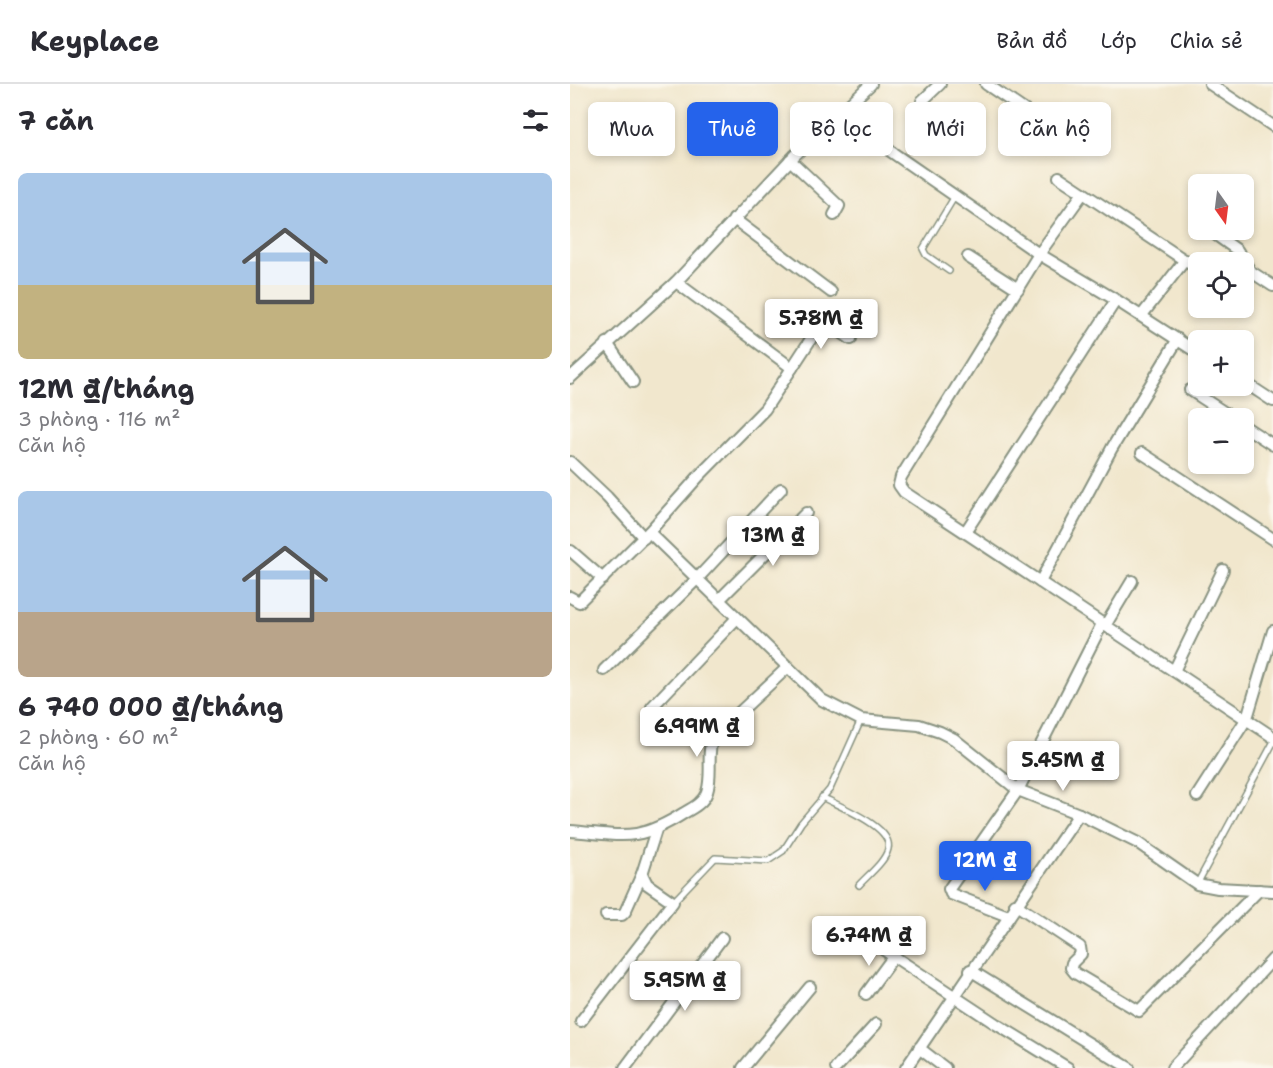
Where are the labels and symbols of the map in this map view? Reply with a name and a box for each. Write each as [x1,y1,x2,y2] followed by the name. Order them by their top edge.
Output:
[1188,174,1254,240] north arrow
[766,299,876,350] pin: 5.78M ₫
[731,516,815,567] pin: 13M ₫
[642,707,752,758] pin: 6.99M ₫
[1008,741,1118,792] pin: 5.45M ₫
[943,841,1027,892] pin: 12M ₫
[814,916,924,967] pin: 6.74M ₫
[630,961,740,1012] pin: 5.95M ₫

